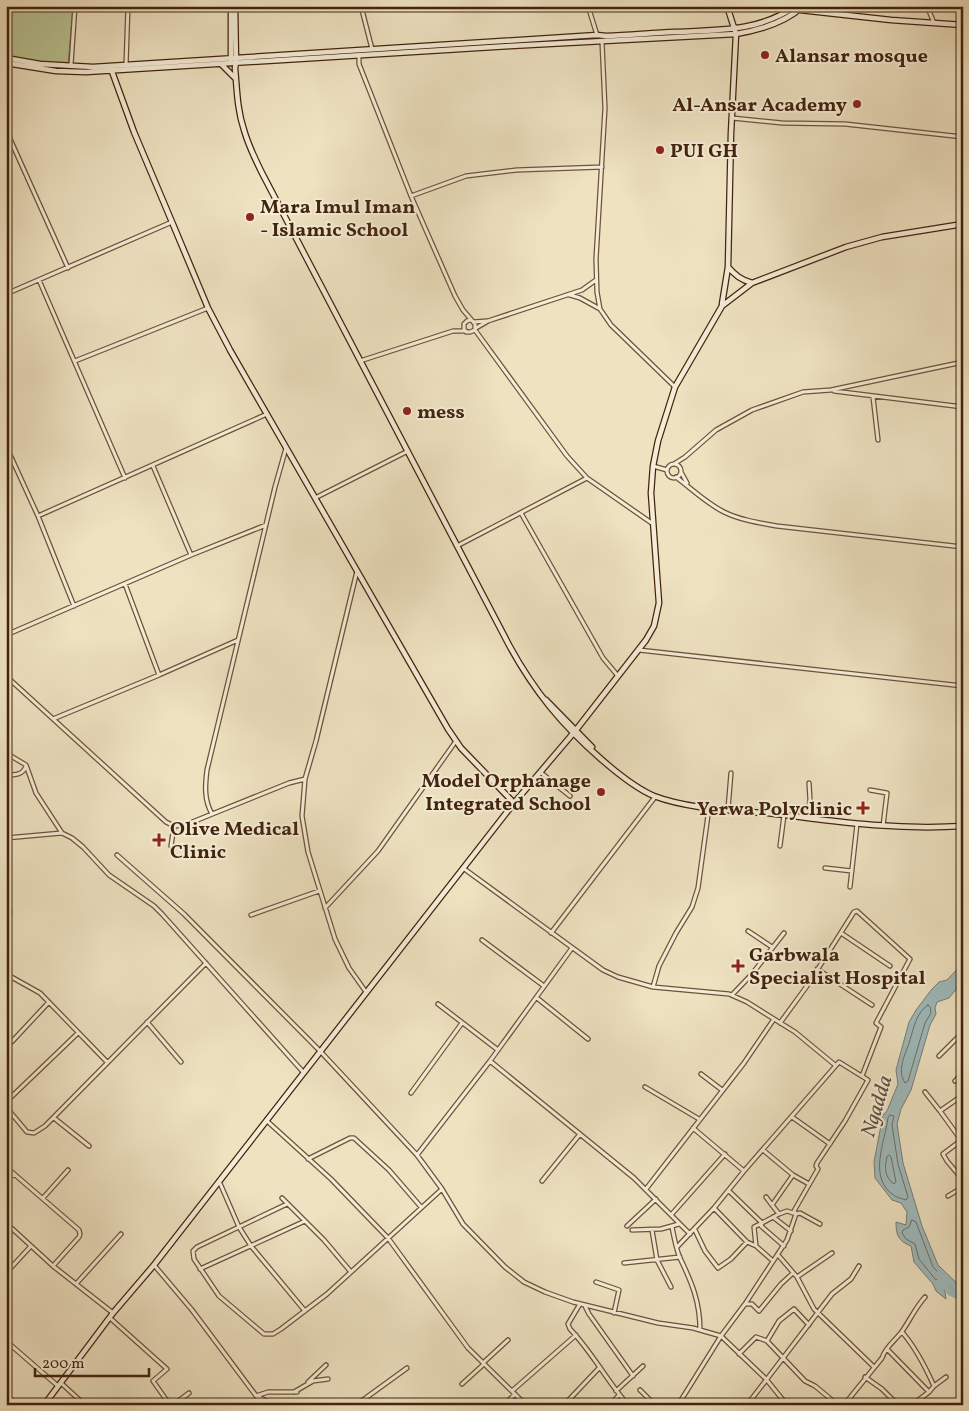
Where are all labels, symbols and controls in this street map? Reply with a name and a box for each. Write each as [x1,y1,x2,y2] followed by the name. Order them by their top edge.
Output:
[775,43,928,71] place label: Alansar mosque
[759,49,771,61] marker: Alansar mosque
[672,92,847,120] place label: Al-Ansar Academy
[851,98,863,110] marker: Al-Ansar Academy
[670,138,738,166] place label: PUI GH
[654,144,666,156] marker: PUI GH
[260,194,415,245] place label: Mara Imul Iman - Islamic School
[244,211,256,223] marker: Mara Imul Iman - Islamic School
[417,399,465,427] place label: mess
[401,405,413,417] marker: mess
[421,768,591,819] place label: Model Orphanage Integrated School
[595,786,607,798] marker: Model Orphanage Integrated School
[697,796,852,824] place label: Yerwa Polyclinic
[856,801,870,815] marker: Yerwa Polyclinic
[170,816,299,867] place label: Olive Medical Clinic
[152,833,166,847] marker: Olive Medical Clinic
[749,942,926,993] place label: Garbwala Specialist Hospital
[731,959,745,973] marker: Garbwala Specialist Hospital
[854,1072,901,1141] water label: Ngadda
[35,1346,149,1378] scale bar
[42,1354,85,1375] text: 200 m

